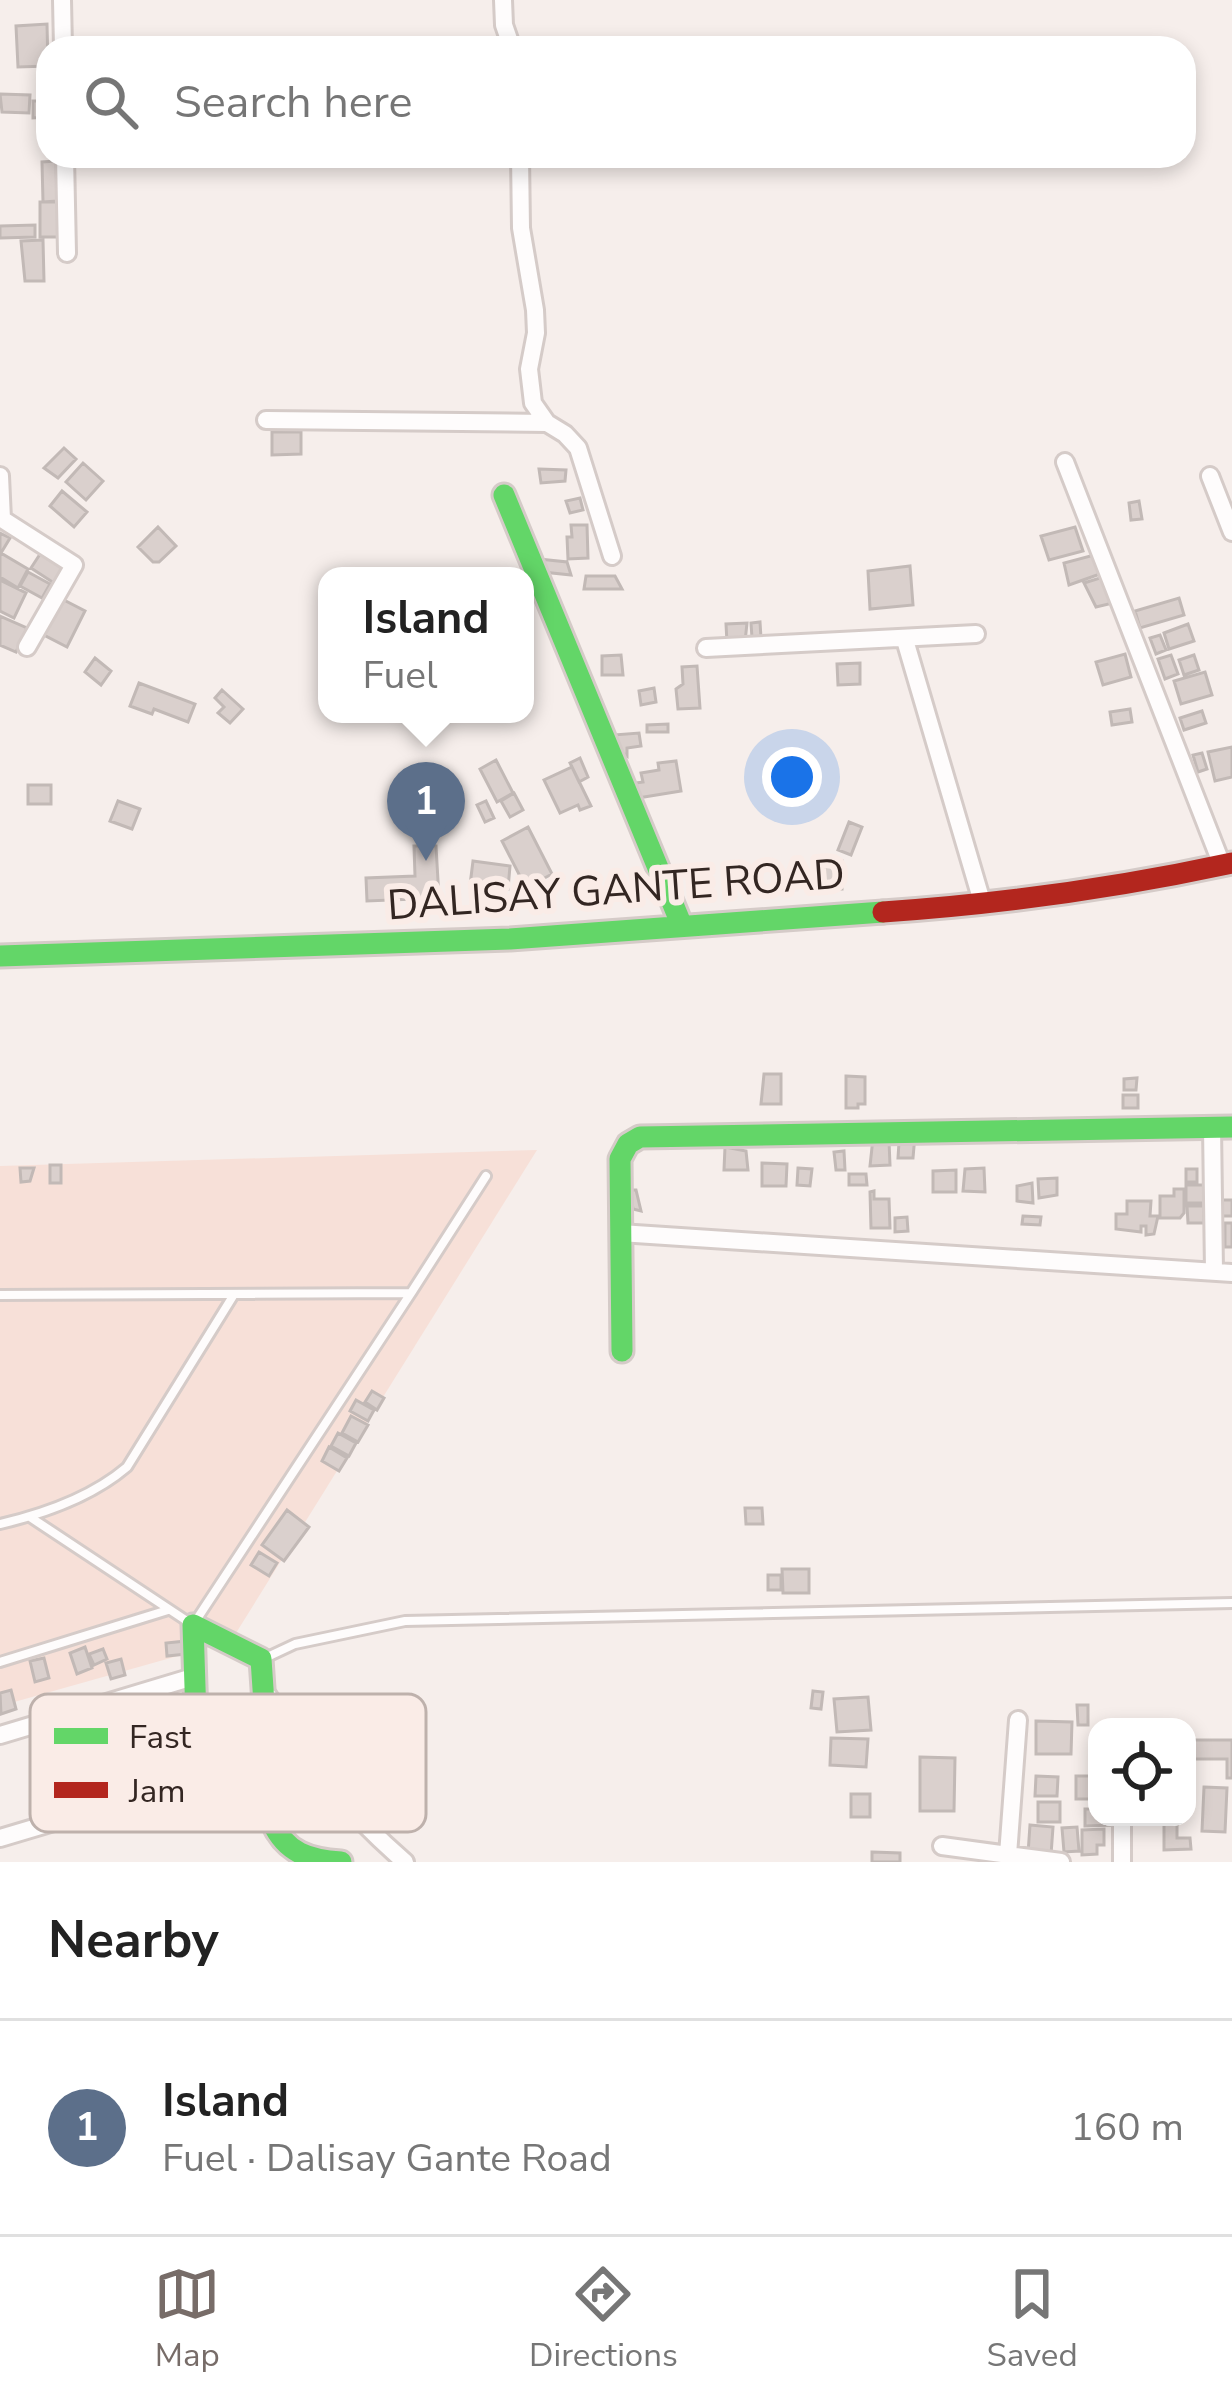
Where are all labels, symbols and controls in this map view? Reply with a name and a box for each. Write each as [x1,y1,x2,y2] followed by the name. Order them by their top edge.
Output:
[36,36,1196,168] search box
[78,69,144,135] icon: search
[174,72,413,133] text: Search here
[318,567,534,723] popup
[363,588,489,649] text: Island
[363,649,438,702] text: Fuel
[762,747,822,807] your location
[387,762,465,861] pin: 1
[385,846,847,934] street label: DALISAY GANTE ROAD
[30,1694,426,1832] legend
[129,1715,192,1760] text: Fast
[1088,1718,1196,1826] map controls
[1088,1718,1196,1826] button: locate
[128,1769,185,1814] text: Jam
[48,1905,219,1975] text: Nearby
[162,2071,289,2132] text: Island
[75,2101,99,2154] text: 1
[1070,2101,1184,2154] text: 160 m
[162,2132,612,2185] text: Fuel · Dalisay Gante Road
[154,2261,220,2378] tab: Map
[529,2261,678,2378] tab: Directions
[986,2261,1078,2378] tab: Saved

